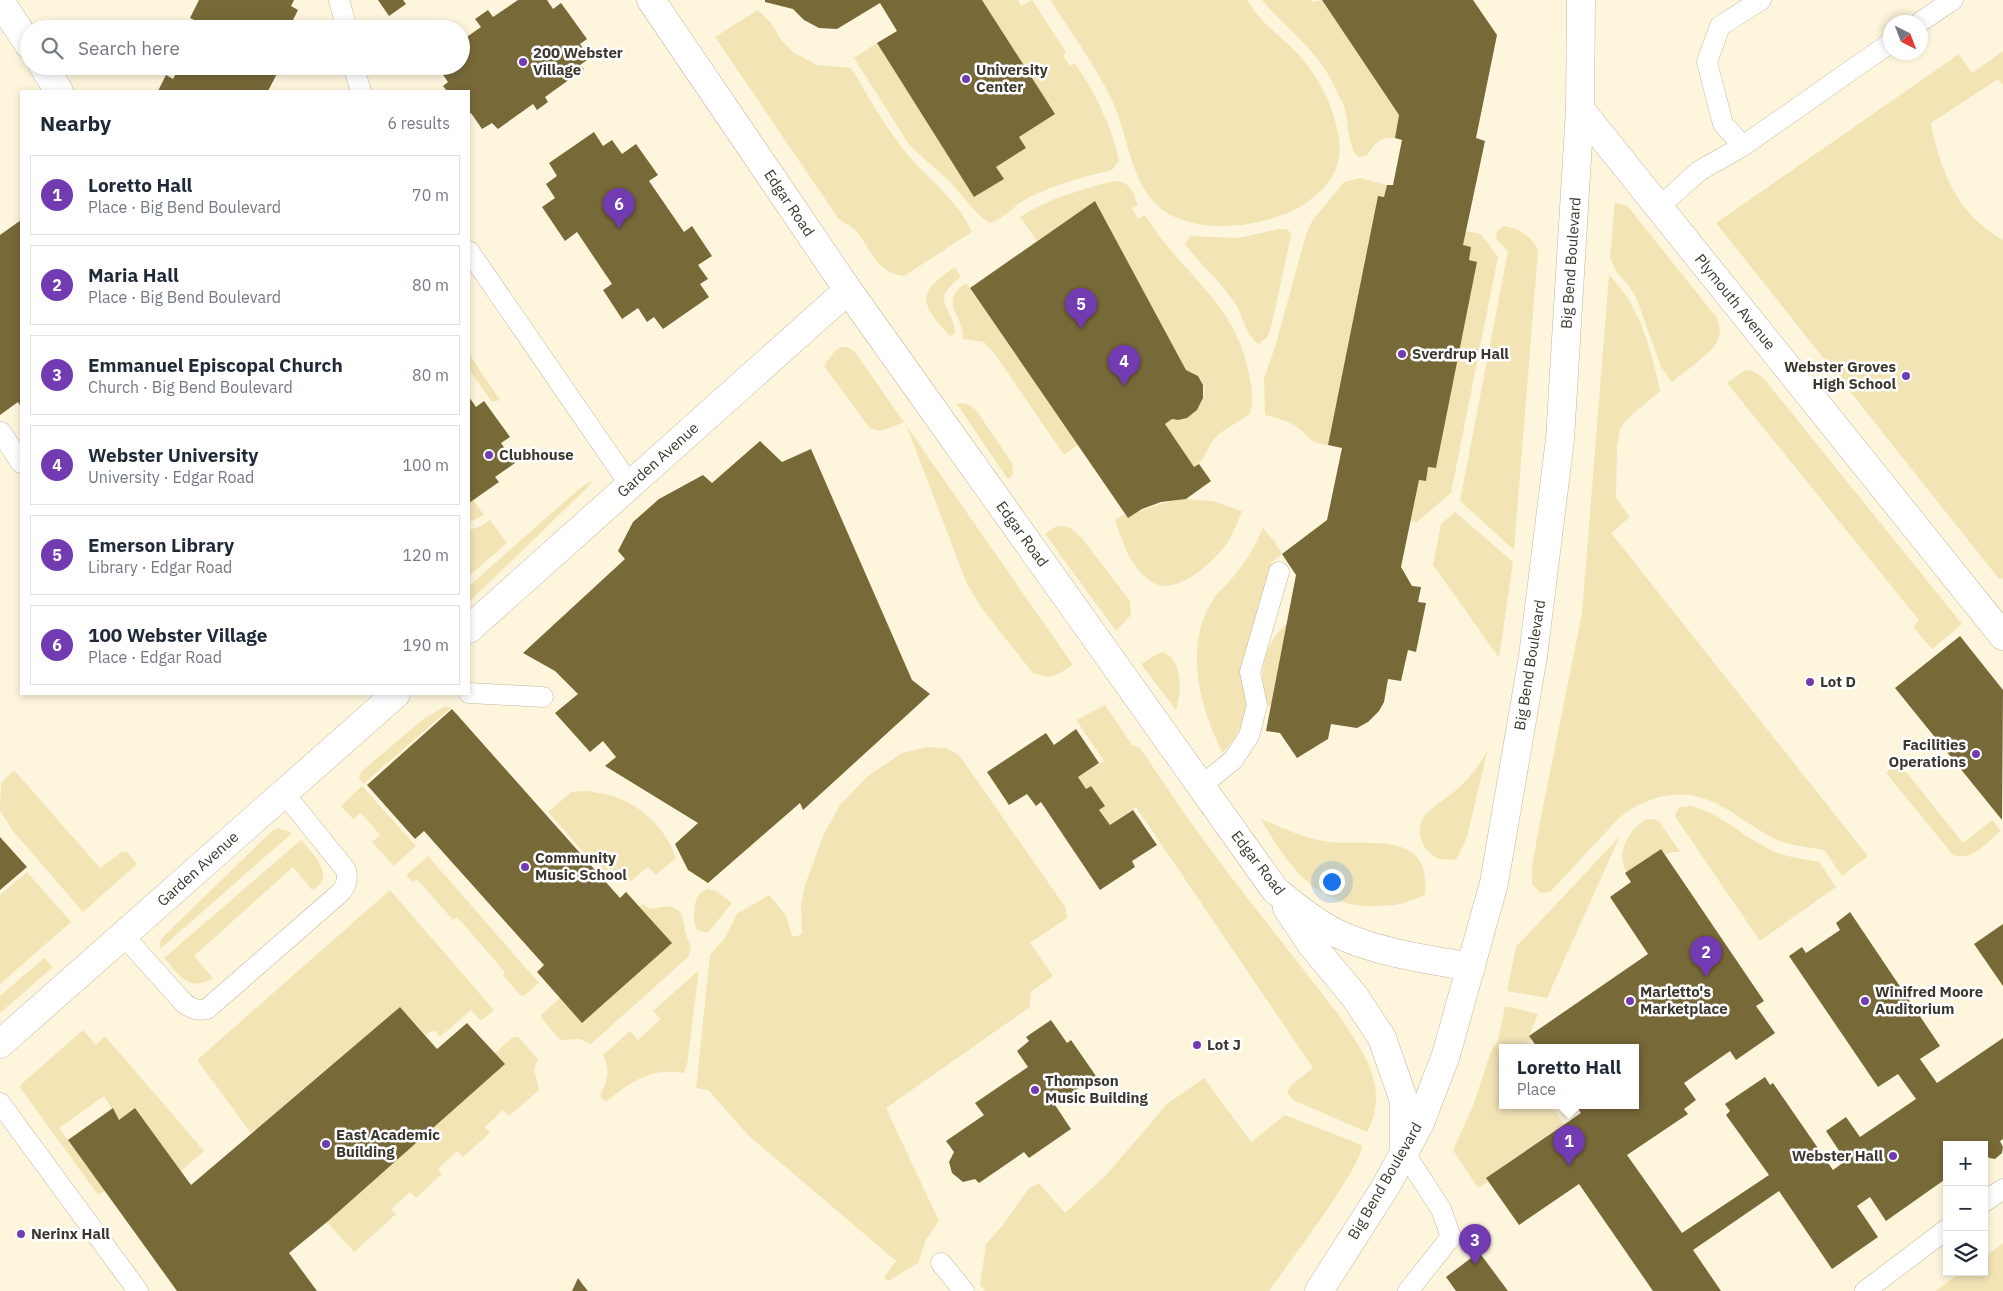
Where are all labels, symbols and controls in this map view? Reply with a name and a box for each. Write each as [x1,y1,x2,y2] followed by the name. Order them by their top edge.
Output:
[1883,15,1928,60] north arrow
[20,20,470,75] search box
[38,34,66,62] icon: search
[78,36,180,60] text: Search here
[533,43,623,79] place label: 200 Webster Village
[517,56,529,68] marker: 200 Webster Village
[976,60,1048,96] place label: University Center
[960,73,972,85] marker: University Center
[40,109,111,137] text: Nearby
[387,113,450,133] text: 6 results
[760,166,819,240] street label: Edgar Road
[88,173,192,197] text: Loretto Hall
[52,185,62,205] text: 1
[412,185,449,205] text: 70 m
[603,188,635,229] pin: 6
[1556,196,1585,330] street label: Big Bend Boulevard
[88,197,281,217] text: Place · Big Bend Boulevard
[1691,250,1780,353] street label: Plymouth Avenue
[88,263,179,287] text: Maria Hall
[52,275,62,295] text: 2
[412,275,449,295] text: 80 m
[88,287,281,307] text: Place · Big Bend Boulevard
[1065,288,1097,329] pin: 5
[1412,344,1509,363] place label: Sverdrup Hall
[1108,345,1140,386] pin: 4
[1396,348,1408,360] marker: Sverdrup Hall
[88,353,343,377] text: Emmanuel Episcopal Church
[1784,357,1896,393] place label: Webster Groves High School
[52,365,62,385] text: 3
[412,365,449,385] text: 80 m
[1900,370,1912,382] marker: Webster Groves High School
[88,377,293,397] text: Church · Big Bend Boulevard
[613,418,702,501] street label: Garden Avenue
[88,443,259,467] text: Webster University
[499,445,574,464] place label: Clubhouse
[483,449,495,461] marker: Clubhouse
[52,455,62,475] text: 4
[402,455,449,475] text: 100 m
[88,467,254,487] text: University · Edgar Road
[992,497,1053,570] street label: Edgar Road
[88,533,234,557] text: Emerson Library
[52,545,62,565] text: 5
[402,545,449,565] text: 120 m
[88,557,232,577] text: Library · Edgar Road
[1510,598,1549,732] street label: Big Bend Boulevard
[88,623,267,647] text: 100 Webster Village
[52,635,62,655] text: 6
[402,635,449,655] text: 190 m
[88,647,222,667] text: Place · Edgar Road
[1820,672,1856,691] place label: Lot D
[1804,676,1816,688] marker: Lot D
[1888,735,1966,771] place label: Facilities Operations
[1970,748,1982,760] marker: Facilities Operations
[153,827,242,910] street label: Garden Avenue
[1227,827,1289,899] street label: Edgar Road
[535,848,627,884] place label: Community Music School
[519,861,531,873] marker: Community Music School
[1319,869,1345,895] your location
[1690,936,1722,977] pin: 2
[1640,982,1728,1018] place label: Marletto's Marketplace
[1875,982,1983,1018] place label: Winifred Moore Auditorium
[1624,995,1636,1007] marker: Marletto's Marketplace
[1859,995,1871,1007] marker: Winifred Moore Auditorium
[1207,1035,1241,1054] place label: Lot J
[1191,1039,1203,1051] marker: Lot J
[1499,1044,1639,1109] popup
[1517,1055,1621,1079] text: Loretto Hall
[1045,1071,1149,1107] place label: Thompson Music Building
[1517,1079,1556,1099] text: Place
[1029,1084,1041,1096] marker: Thompson Music Building
[1343,1119,1426,1243] street label: Big Bend Boulevard
[336,1125,440,1161] place label: East Academic Building
[1553,1125,1585,1166] pin: 1
[320,1138,332,1150] marker: East Academic Building
[1943,1141,1988,1276] map controls
[1943,1141,1988,1186] button: +
[1792,1146,1883,1165] place label: Webster Hall
[1887,1150,1899,1162] marker: Webster Hall
[1943,1186,1988,1231] button: −
[31,1224,110,1243] place label: Nerinx Hall
[1459,1224,1491,1265] pin: 3
[15,1228,27,1240] marker: Nerinx Hall
[1943,1231,1988,1276] button: layers

